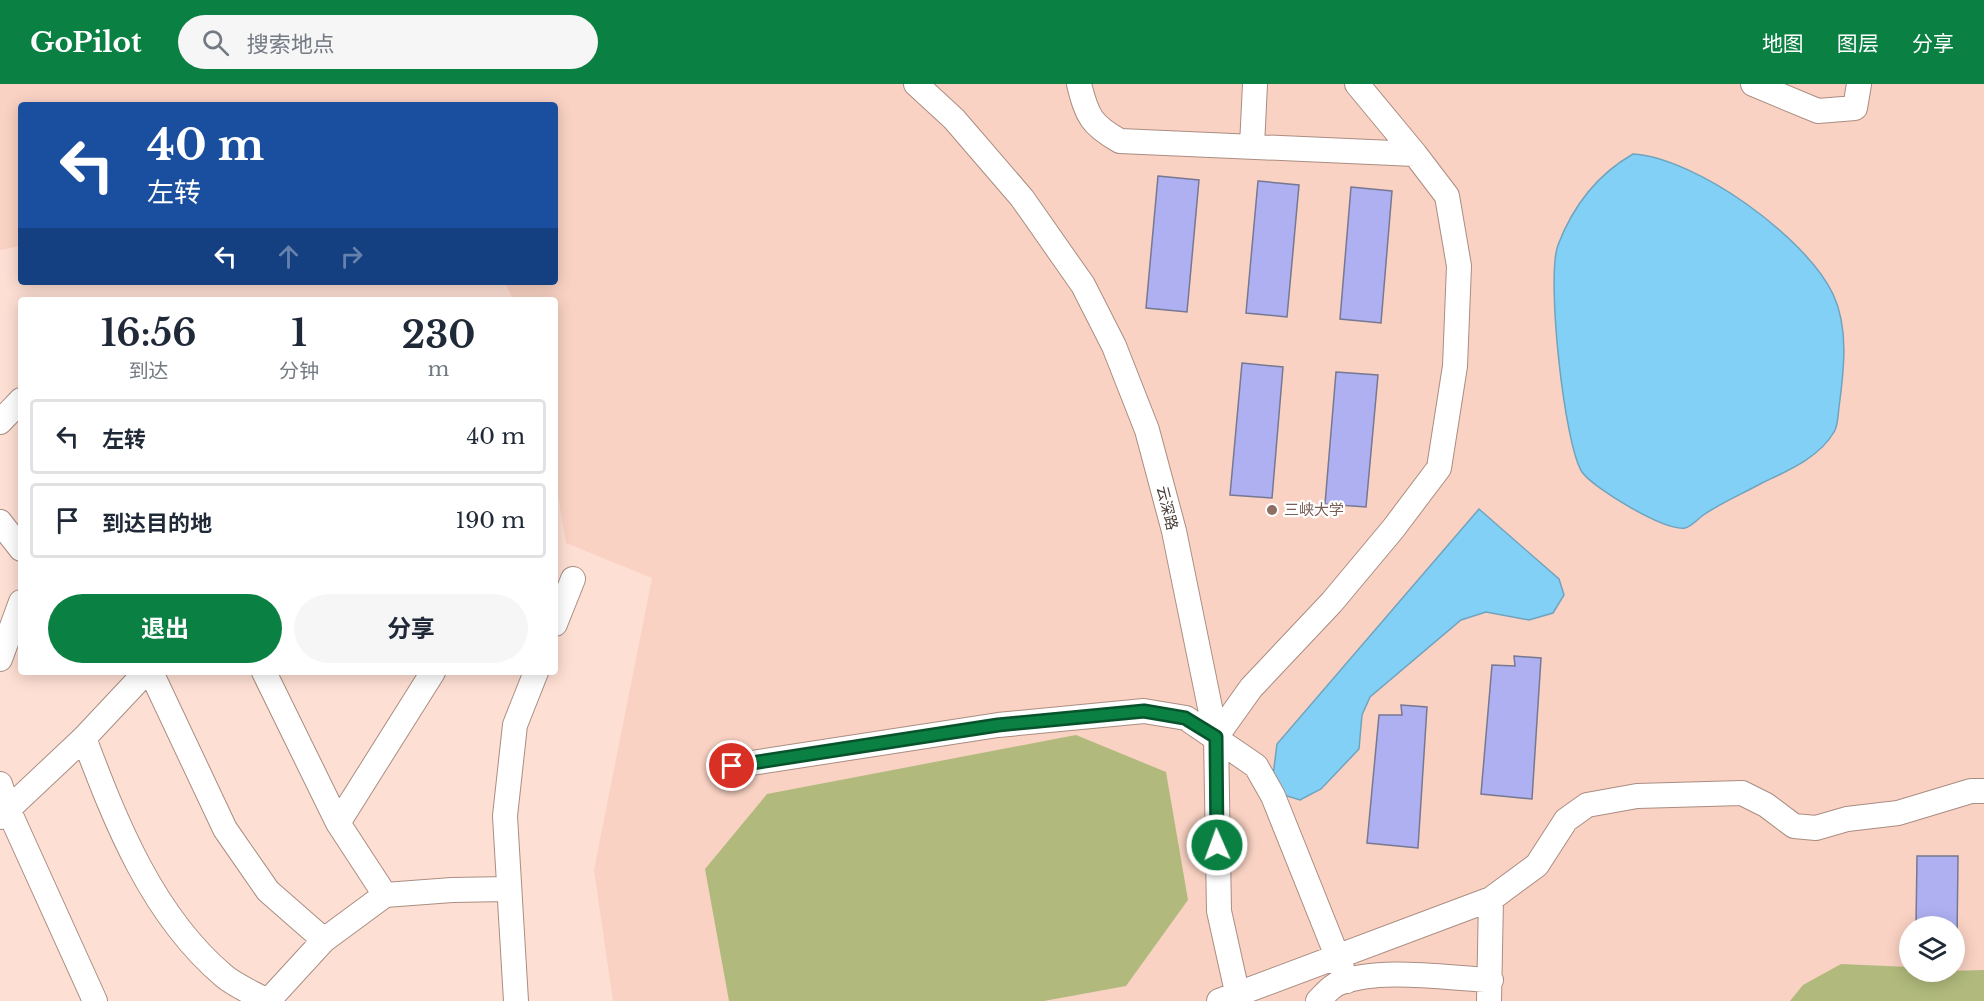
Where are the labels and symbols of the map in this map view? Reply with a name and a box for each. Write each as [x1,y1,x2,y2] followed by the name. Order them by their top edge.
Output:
[1153,484,1182,532] street label: 云深路
[1284,500,1344,519] place label: 三峡大学
[1265,503,1279,517] marker: 三峡大学
[706,740,757,791] pin
[1185,813,1249,877] position arrow

